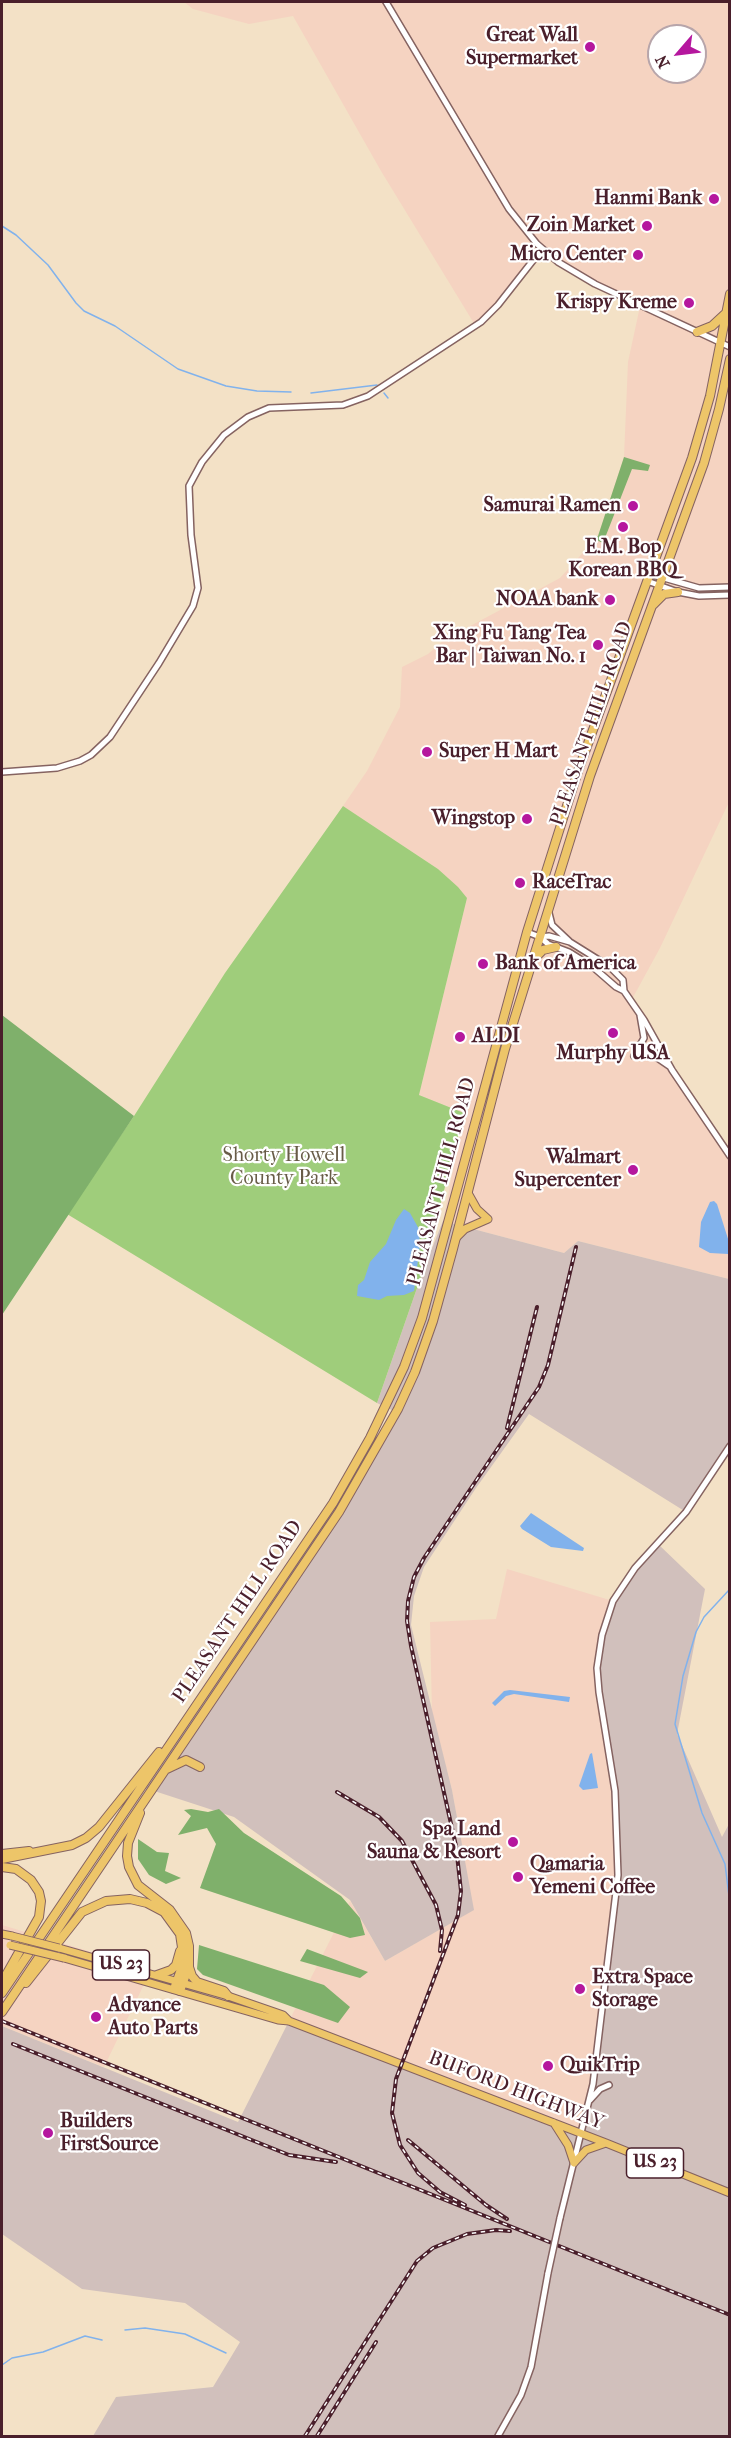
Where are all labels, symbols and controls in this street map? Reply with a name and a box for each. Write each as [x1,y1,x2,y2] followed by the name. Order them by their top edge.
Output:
[466,24,578,71] place label: Great Wall Supermarket
[647,24,707,84] north arrow
[583,40,597,54] marker: Great Wall Supermarket
[651,52,674,72] text: N
[594,187,702,211] place label: Hanmi Bank
[707,192,721,206] marker: Hanmi Bank
[527,214,635,238] place label: Zoin Market
[640,219,654,233] marker: Zoin Market
[510,243,626,267] place label: Micro Center
[631,248,645,262] marker: Micro Center
[556,291,677,315] place label: Krispy Kreme
[682,296,696,310] marker: Krispy Kreme
[484,494,621,518] place label: Samurai Ramen
[626,499,640,513] marker: Samurai Ramen
[616,520,630,534] marker: E.M. Bop Korean BBQ
[569,536,677,583] place label: E.M. Bop Korean BBQ
[496,588,598,612] place label: NOAA bank
[603,593,617,607] marker: NOAA bank
[546,618,638,830] street label: PLEASANT HILL ROAD
[433,622,586,669] place label: Xing Fu Tang Tea Bar | Taiwan No. 1
[591,638,605,652] marker: Xing Fu Tang Tea Bar | Taiwan No. 1
[439,740,558,764] place label: Super H Mart
[420,745,434,759] marker: Super H Mart
[432,807,515,831] place label: Wingstop
[520,812,534,826] marker: Wingstop
[532,871,611,895] place label: RaceTrac
[513,876,527,890] marker: RaceTrac
[495,952,636,976] place label: Bank of America
[476,957,490,971] marker: Bank of America
[472,1025,520,1049] place label: ALDI
[606,1026,620,1040] marker: Murphy USA
[453,1030,467,1044] marker: ALDI
[556,1042,670,1066] place label: Murphy USA
[403,1075,481,1289] street label: PLEASANT HILL ROAD
[223,1144,345,1191] park label: Shorty Howell County Park
[515,1146,621,1193] place label: Walmart Supercenter
[626,1163,640,1177] marker: Walmart Supercenter
[168,1516,308,1708] street label: PLEASANT HILL ROAD
[367,1818,501,1865] place label: Spa Land Sauna & Resort
[506,1835,520,1849] marker: Spa Land Sauna & Resort
[530,1853,655,1900] place label: Qamaria Yemeni Coffee
[511,1870,525,1884] marker: Qamaria Yemeni Coffee
[92,1950,150,1980] road number: US 23
[592,1966,693,2013] place label: Extra Space Storage
[573,1982,587,1996] marker: Extra Space Storage
[108,1994,198,2041] place label: Advance Auto Parts
[89,2010,103,2024] marker: Advance Auto Parts
[425,2046,607,2136] street label: BUFORD HIGHWAY
[560,2054,640,2078] place label: QuikTrip
[541,2059,555,2073] marker: QuikTrip
[60,2110,158,2157] place label: Builders FirstSource
[41,2126,55,2140] marker: Builders FirstSource
[626,2148,684,2178] road number: US 23

